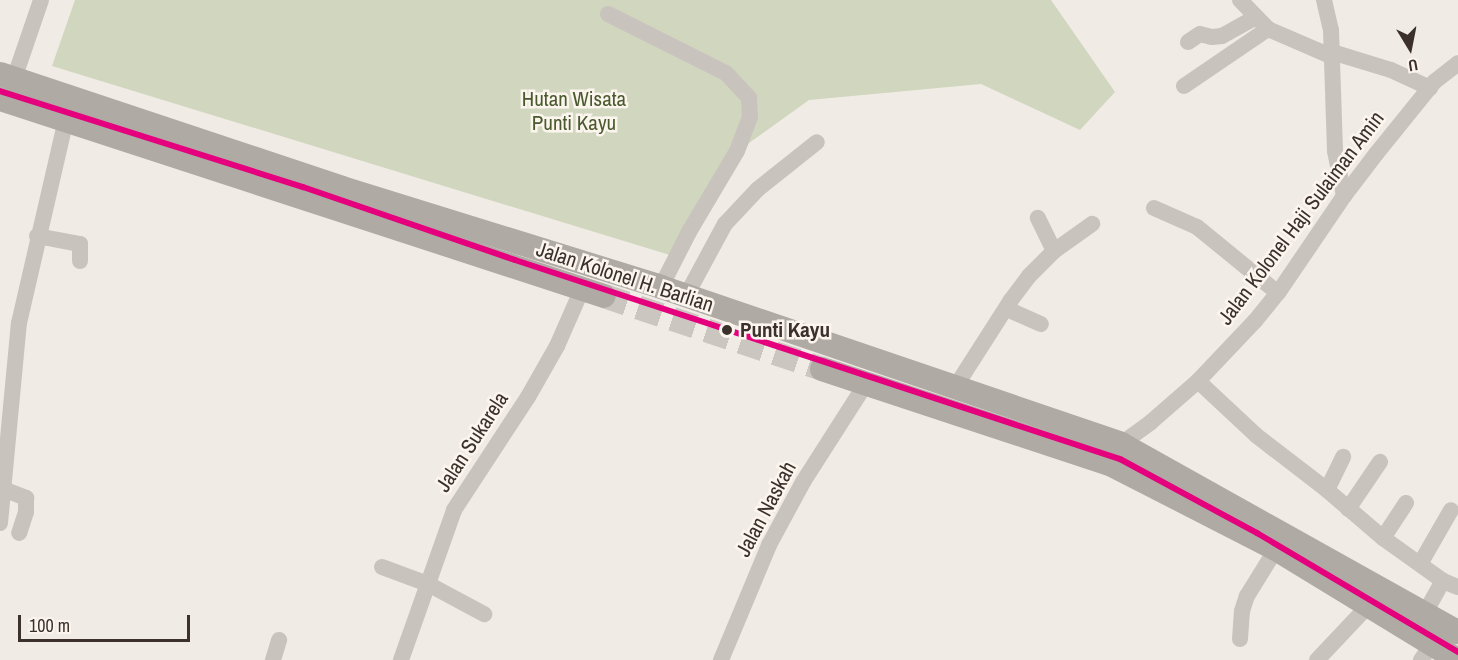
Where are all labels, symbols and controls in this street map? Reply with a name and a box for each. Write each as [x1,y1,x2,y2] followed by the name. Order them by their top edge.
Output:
[1380,18,1440,78] north arrow
[1407,54,1420,77] text: U
[522,86,626,136] park label: Hutan Wisata Punti Kayu
[1212,106,1390,330] street label: Jalan Kolonel Haji Sulaiman Amin
[533,236,717,318] street label: Jalan Kolonel H. Barlian
[740,317,830,343] place label: Punti Kayu
[718,321,736,339] marker: Punti Kayu
[430,387,514,497] street label: Jalan Sukarela
[730,457,802,561] street label: Jalan Naskah
[21,603,194,641] scale bar
[29,613,70,638] text: 100 m

